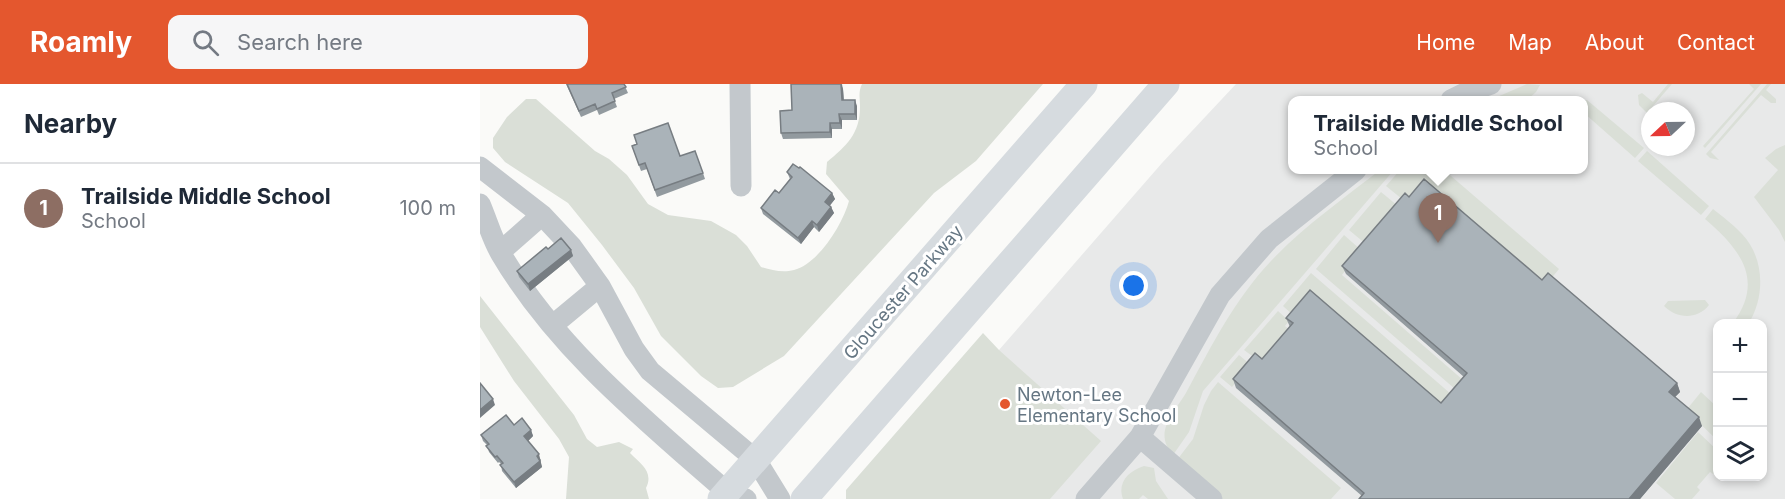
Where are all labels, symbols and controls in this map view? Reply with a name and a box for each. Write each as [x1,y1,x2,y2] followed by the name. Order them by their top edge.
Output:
[168,15,588,69] search box
[30,25,132,59] text: Roamly
[189,26,222,59] icon: search
[237,29,363,55] text: Search here
[1416,30,1475,55] text: Home
[1508,30,1552,55] text: Map
[1585,30,1644,55] text: About
[1677,30,1755,55] text: Contact
[1288,96,1588,174] popup
[1641,102,1695,156] north arrow
[24,108,117,139] text: Nearby
[1313,110,1563,136] text: Trailside Middle School
[1313,136,1378,160] text: School
[81,183,331,209] text: Trailside Middle School
[1418,194,1458,243] pin: 1
[39,196,48,220] text: 1
[399,196,456,220] text: 100 m
[81,209,146,233] text: School
[839,221,967,363] street label: Gloucester Parkway
[1119,271,1148,300] your location
[1713,319,1767,481] map controls
[1713,319,1767,373] button: +
[1713,373,1767,427] button: −
[1017,384,1176,426] place label: Newton-Lee Elementary School
[998,397,1012,411] marker: Newton-Lee Elementary School
[1713,427,1767,481] button: layers

